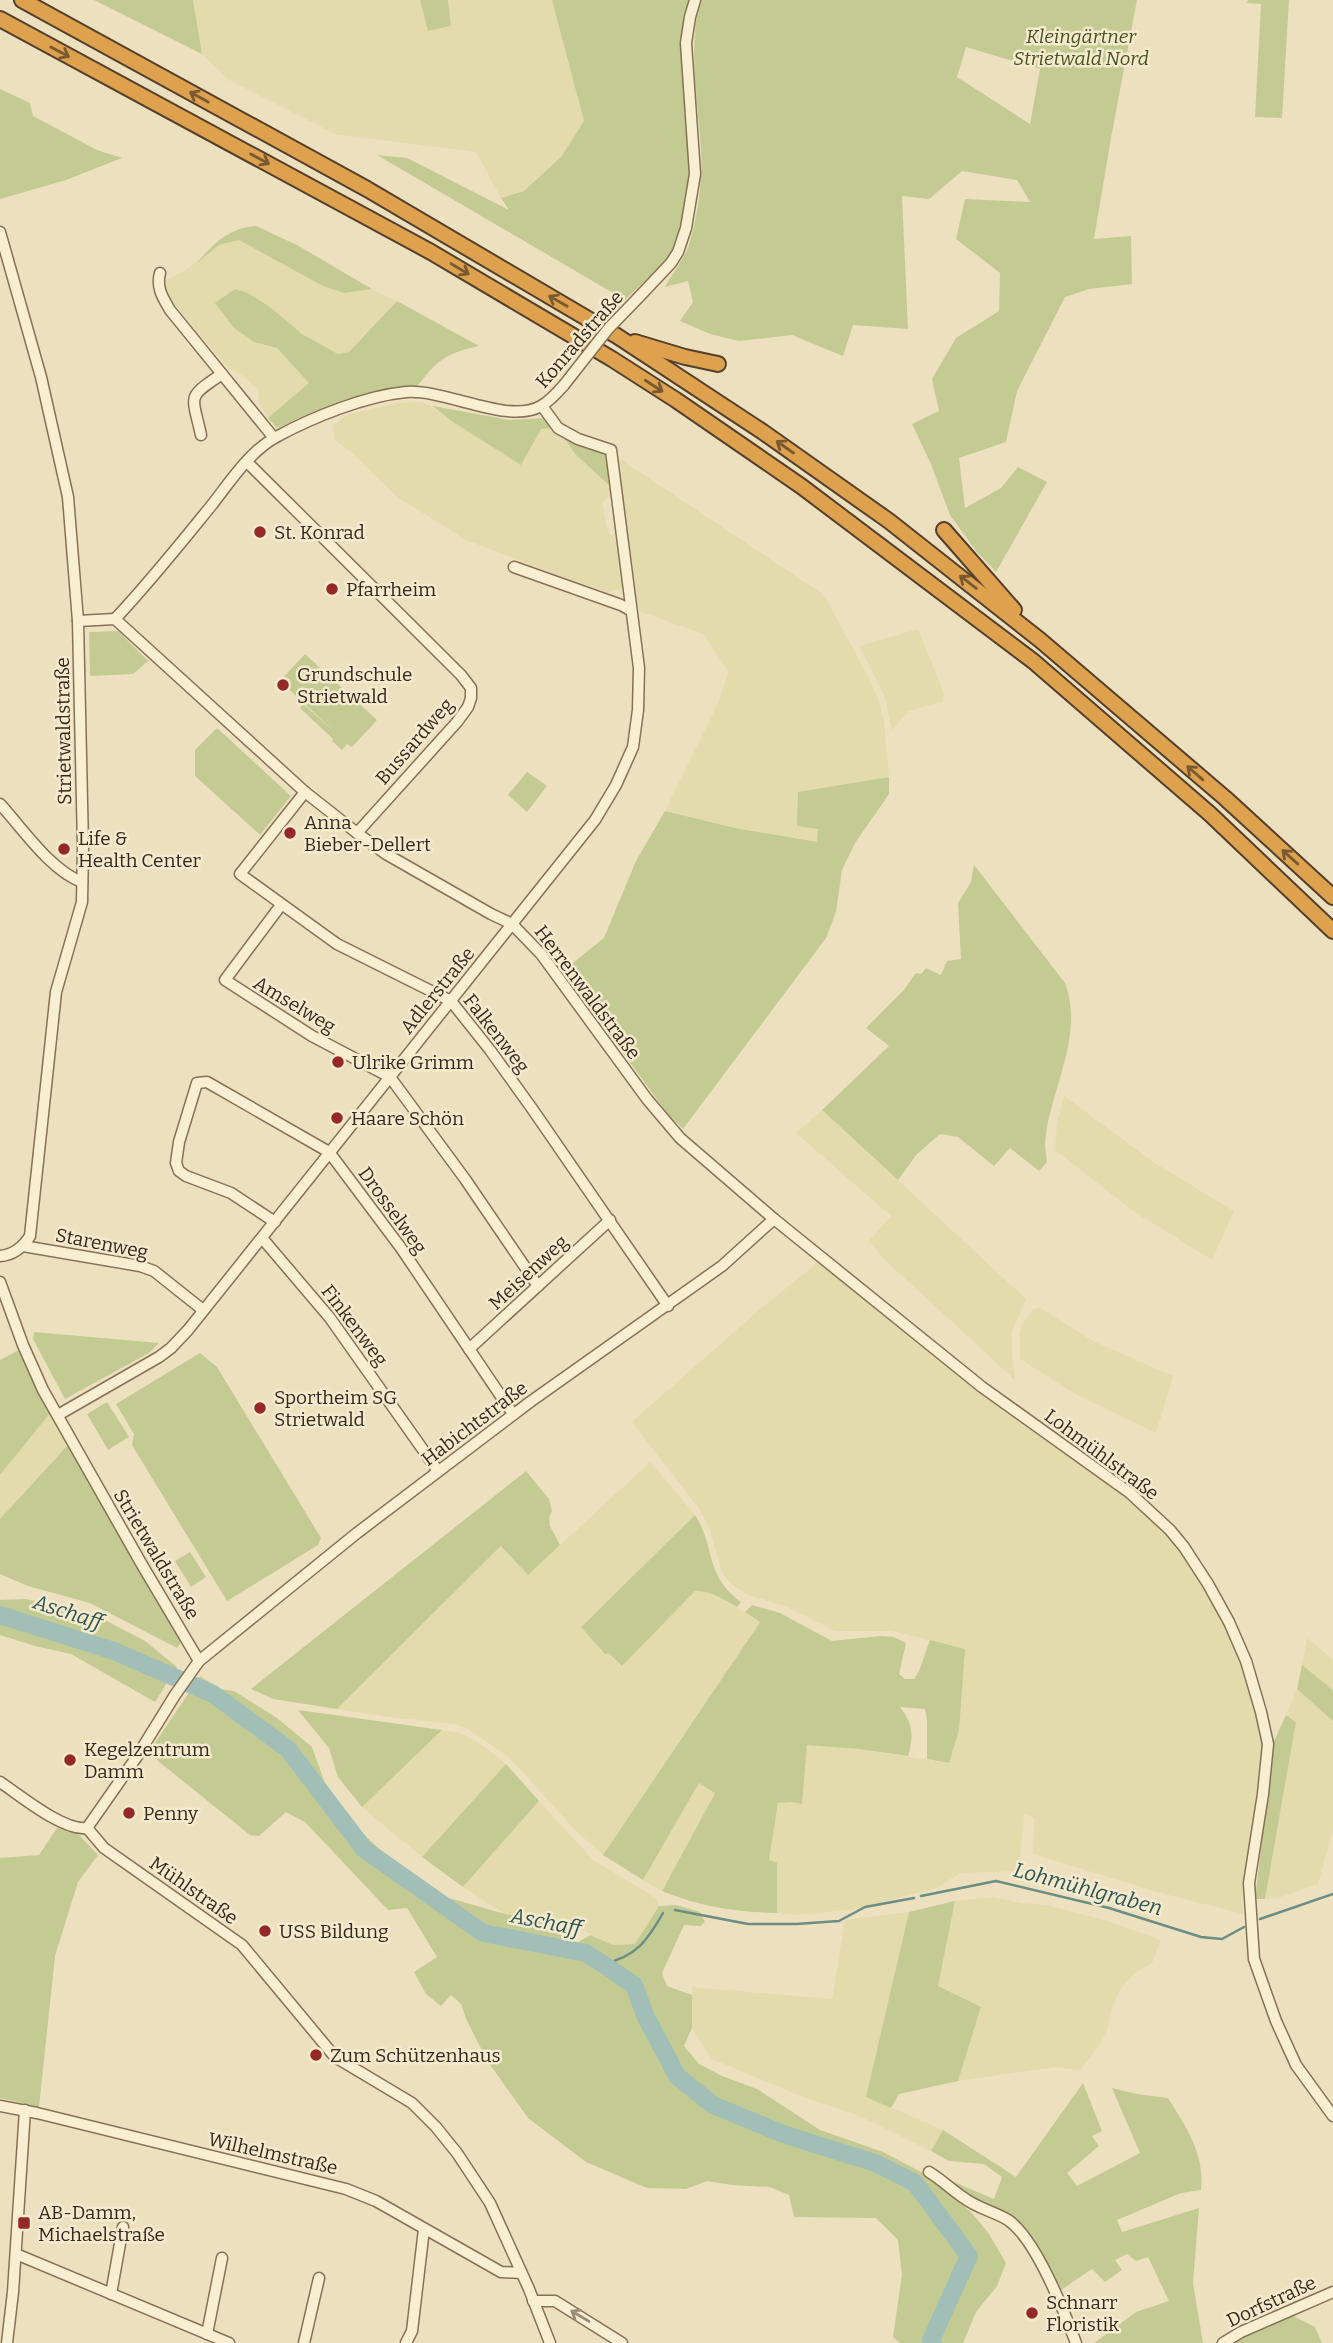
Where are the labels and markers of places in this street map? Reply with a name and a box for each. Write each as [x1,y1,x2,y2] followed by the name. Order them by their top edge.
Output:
[274,521,365,544] place label: St. Konrad
[252,524,268,540] marker: St. Konrad
[346,578,436,601] place label: Pfarrheim
[324,581,340,597] marker: Pfarrheim
[297,663,412,708] place label: Grundschule Strietwald
[275,677,291,693] marker: Grundschule Strietwald
[304,811,431,856] place label: Anna Bieber-Dellert
[282,825,298,841] marker: Anna Bieber-Dellert
[78,827,202,872] place label: Life & Health Center
[56,841,72,857] marker: Life & Health Center
[352,1051,474,1074] place label: Ulrike Grimm
[330,1054,346,1070] marker: Ulrike Grimm
[351,1107,464,1130] place label: Haare Schön
[329,1110,345,1126] marker: Haare Schön
[274,1386,397,1431] place label: Sportheim SG Strietwald
[252,1400,268,1416] marker: Sportheim SG Strietwald
[84,1738,210,1783] place label: Kegelzentrum Damm
[62,1752,78,1768] marker: Kegelzentrum Damm
[143,1802,199,1825] place label: Penny
[121,1805,137,1821] marker: Penny
[279,1920,389,1943] place label: USS Bildung
[257,1923,273,1939] marker: USS Bildung
[330,2044,501,2067] place label: Zum Schützenhaus
[308,2047,324,2063] marker: Zum Schützenhaus
[38,2201,165,2246] place label: AB-Damm, Michaelstraße
[16,2215,32,2231] marker: AB-Damm, Michaelstraße
[1046,2291,1119,2336] place label: Schnarr Floristik
[1024,2305,1040,2321] marker: Schnarr Floristik

